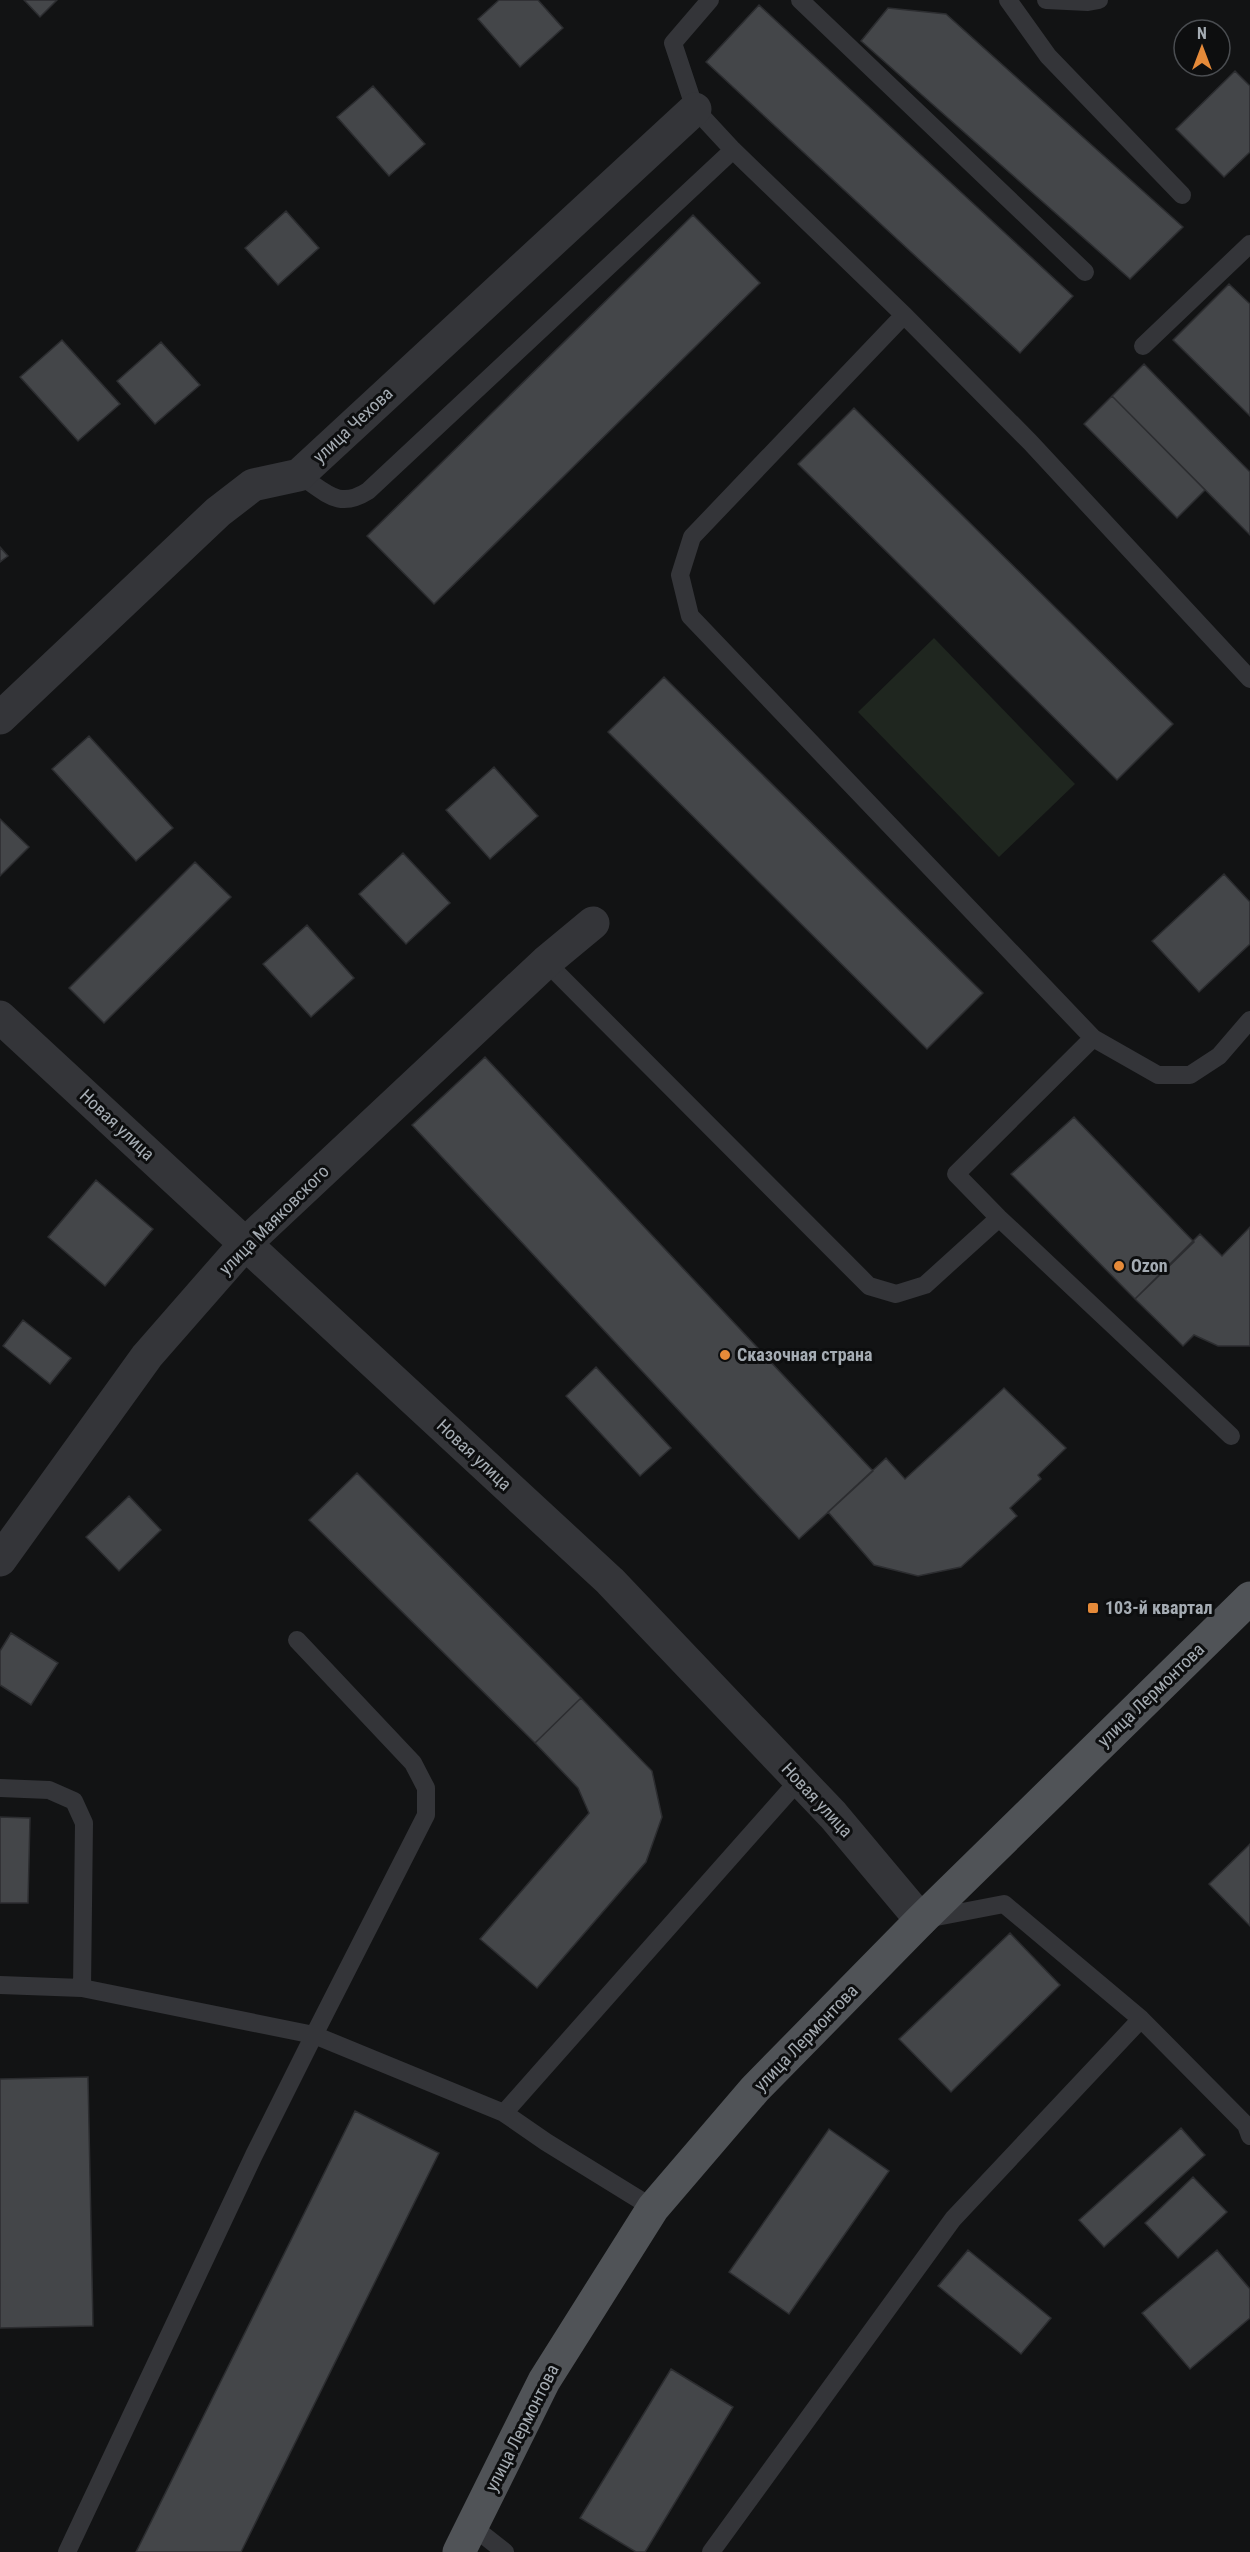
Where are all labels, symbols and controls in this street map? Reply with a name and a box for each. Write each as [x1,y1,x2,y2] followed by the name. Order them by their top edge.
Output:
[1172,18,1232,78] north arrow
[1197,24,1207,43] text: N
[308,382,397,467] street label: улица Чехова
[76,1085,159,1164] street label: Новая улица
[214,1160,333,1279] street label: улица Маяковского
[1131,1255,1168,1276] place label: Ozon
[1112,1259,1126,1273] marker: Ozon
[737,1344,873,1365] place label: Сказочная страна
[718,1348,732,1362] marker: Сказочная страна
[433,1415,516,1494] street label: Новая улица
[1105,1597,1213,1618] place label: 103-й квартал
[1086,1601,1100,1615] marker: 103-й квартал
[1093,1638,1208,1751] street label: улица Лермонтова
[778,1758,857,1841] street label: Новая улица
[749,1980,862,2095] street label: улица Лермонтова
[480,2361,563,2495] street label: улица Лермонтова

